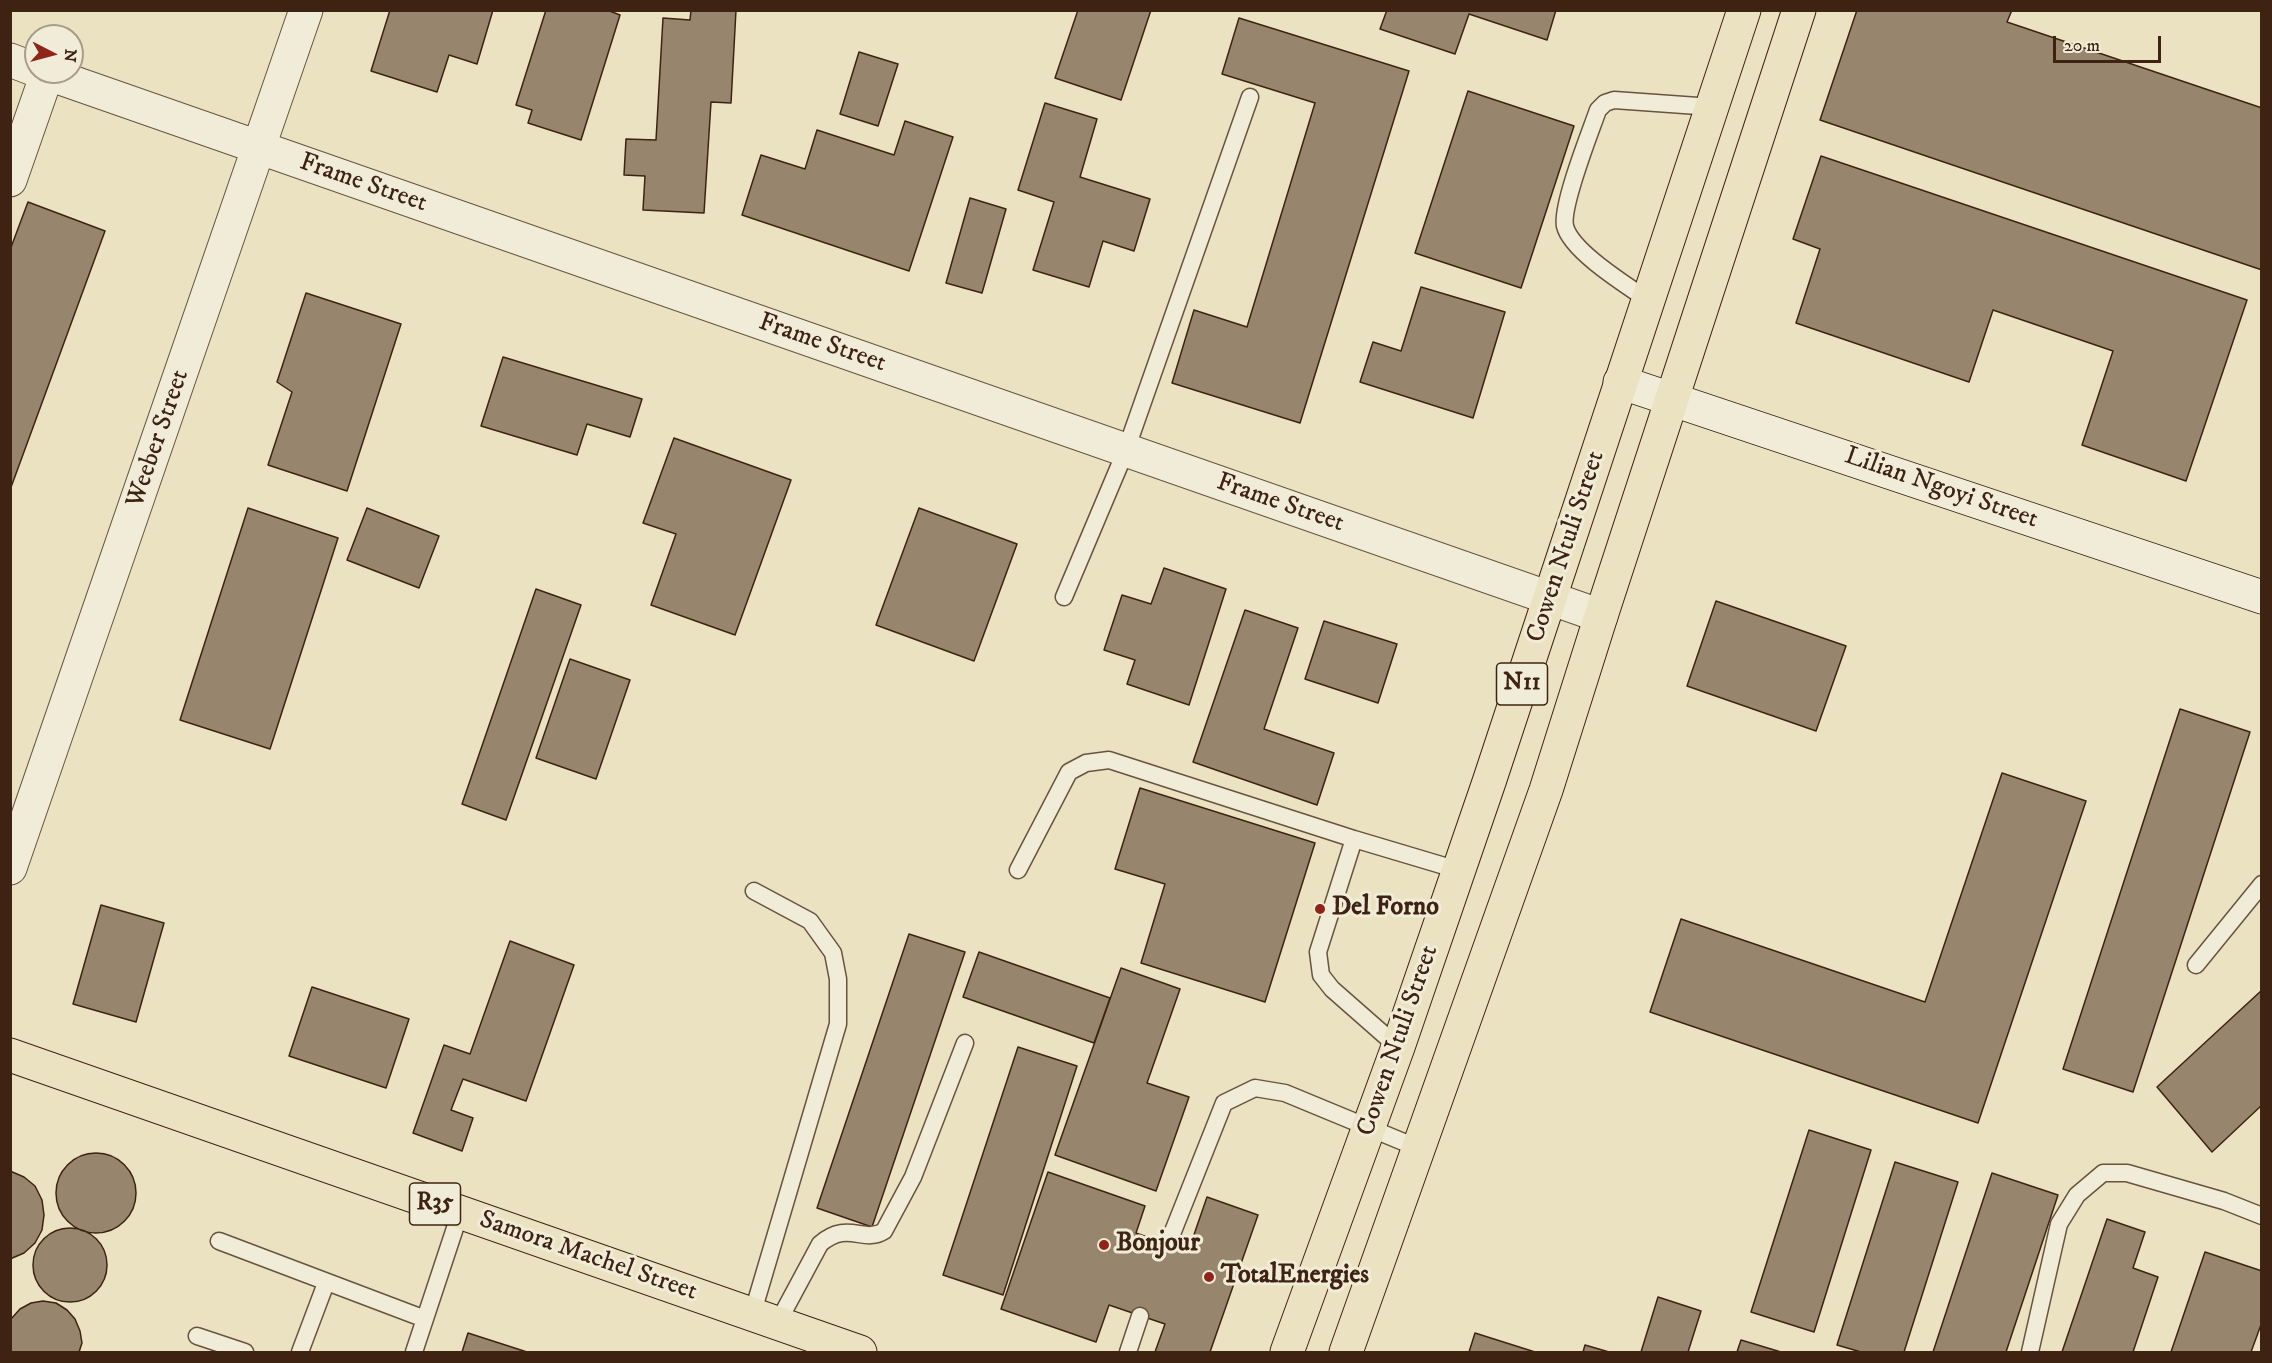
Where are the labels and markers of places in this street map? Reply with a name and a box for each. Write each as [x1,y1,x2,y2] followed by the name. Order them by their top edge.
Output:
[1332,893,1439,925] place label: Del Forno
[1313,902,1327,916] marker: Del Forno
[1116,1229,1200,1261] place label: Bonjour
[1097,1238,1111,1252] marker: Bonjour
[1221,1261,1369,1293] place label: TotalEnergies
[1202,1270,1216,1284] marker: TotalEnergies

